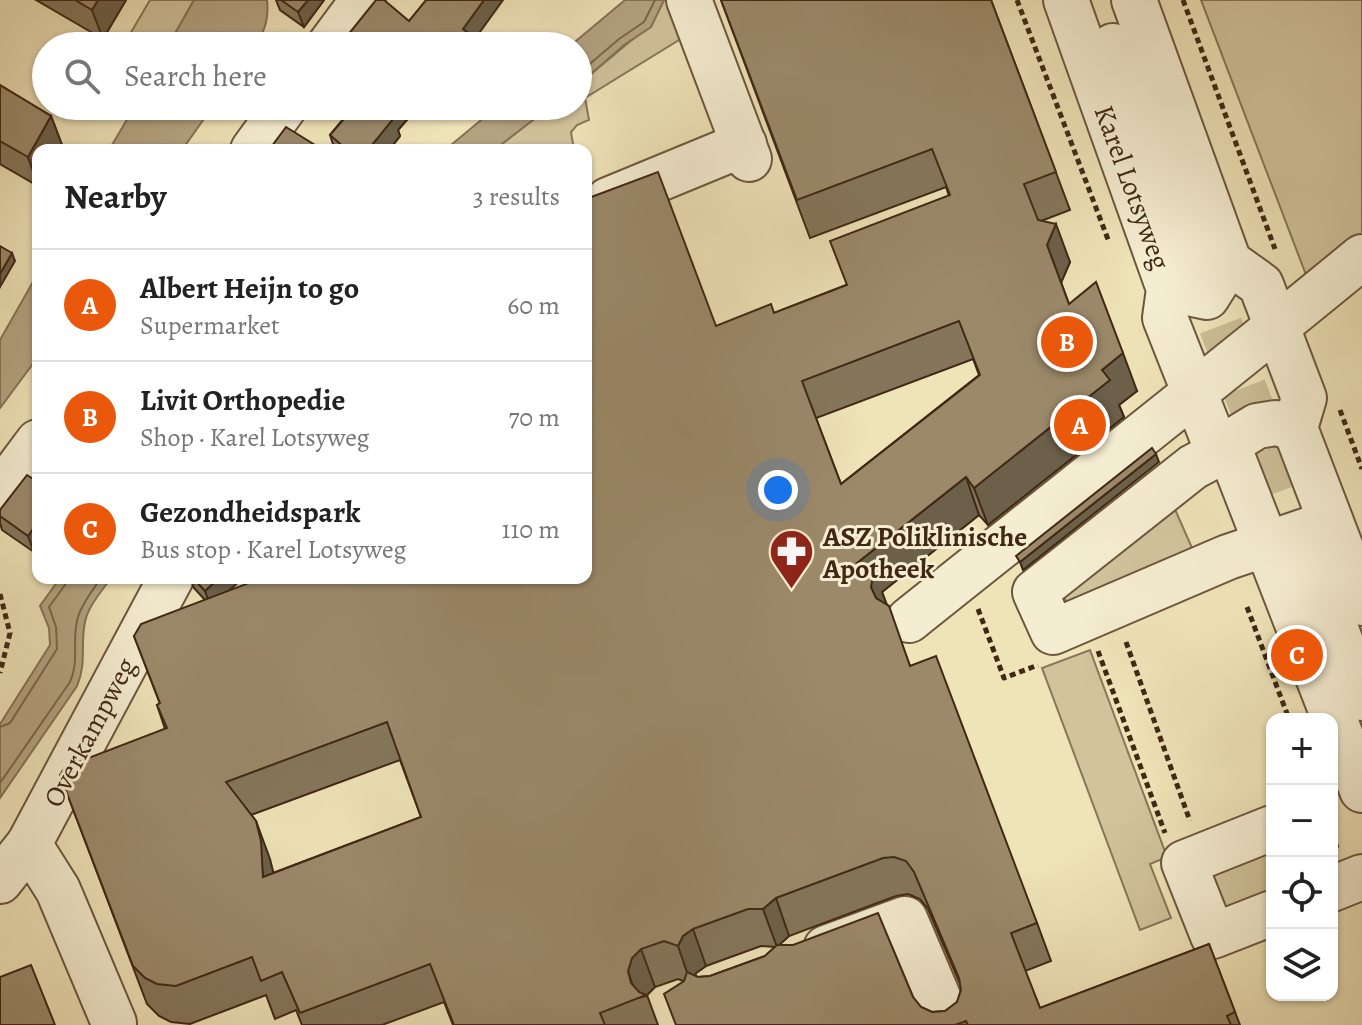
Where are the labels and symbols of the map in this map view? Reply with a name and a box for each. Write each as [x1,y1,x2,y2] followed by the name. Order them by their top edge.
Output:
[1085,100,1179,275] street label: Karel Lotsyweg
[1041,312,1093,372] pin: B
[1054,395,1106,455] pin: A
[758,470,798,510] your location
[822,518,1027,588] place label: ASZ Poliklinische Apotheek
[768,528,816,591] pharmacy icon: ASZ Poliklinische Apotheek
[1271,625,1323,685] pin: C
[34,651,145,814] street label: Overkampweg

